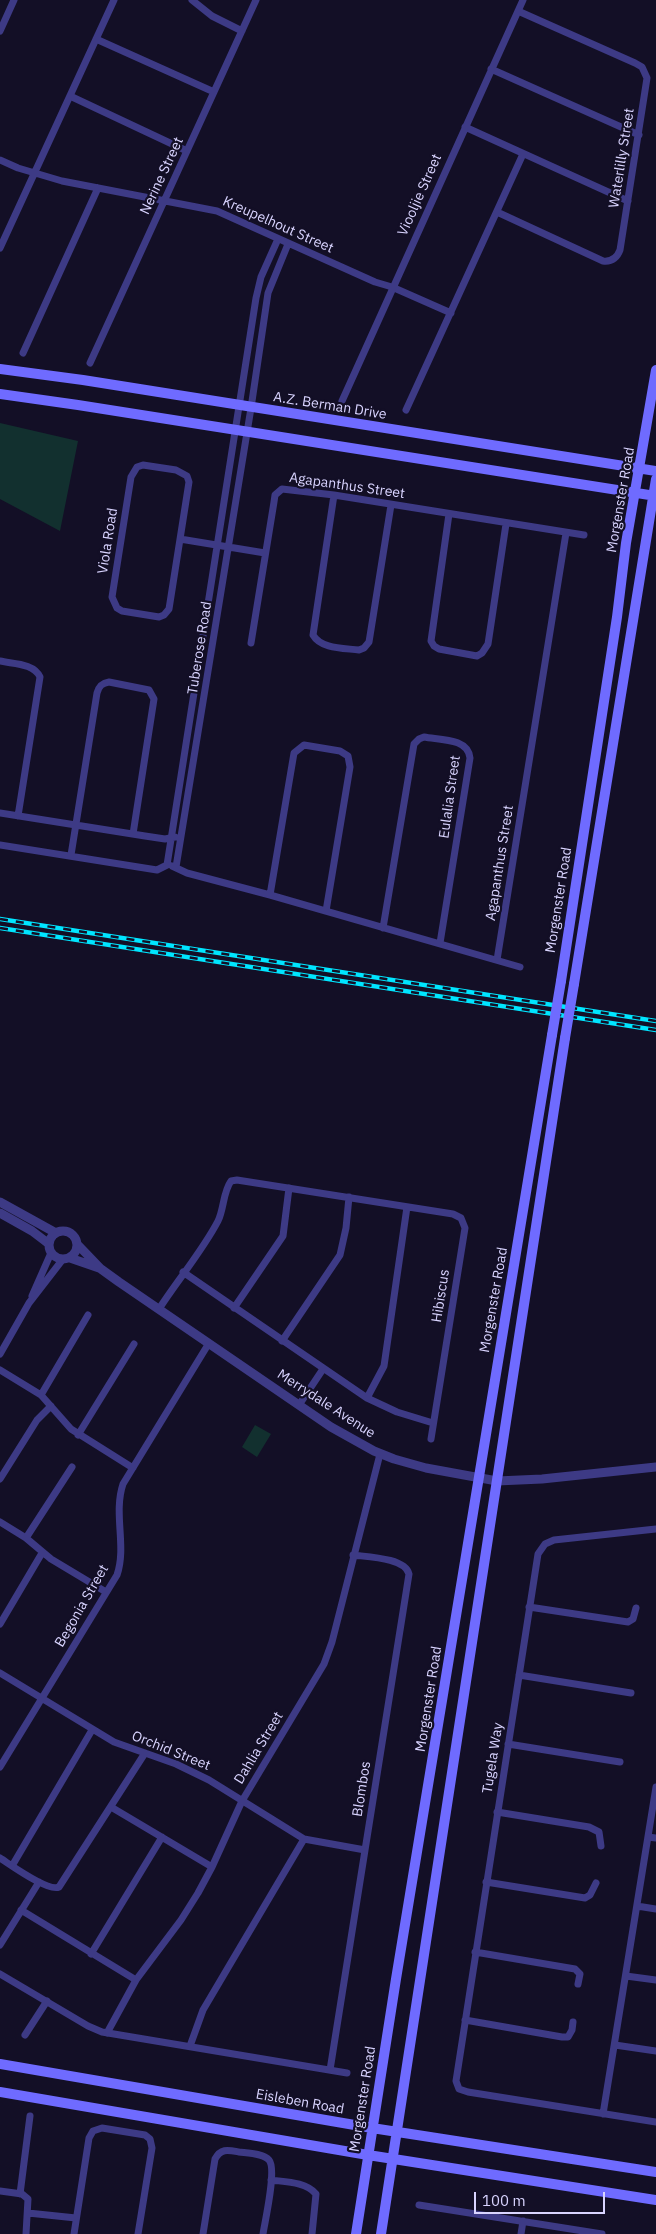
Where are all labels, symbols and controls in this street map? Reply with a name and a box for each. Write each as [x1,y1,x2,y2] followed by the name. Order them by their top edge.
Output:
[606,107,638,209] street label: Waterlilly Street
[137,135,187,217] street label: Nerine Street
[394,151,446,239] street label: Viooljie Street
[220,193,336,257] street label: Kreupelhout Street
[272,389,388,423] street label: A.Z. Berman Drive
[603,446,639,554] street label: Morgenster Road
[288,470,406,502] street label: Agapanthus Street
[94,507,122,575] street label: Viola Road
[184,600,216,696] street label: Tuberose Road
[436,754,464,840] street label: Eulalia Street
[483,804,517,922] street label: Agapanthus Street
[542,846,576,954] street label: Morgenster Road
[476,1246,512,1354] street label: Morgenster Road
[429,1268,453,1324] street label: Hibiscus
[274,1366,378,1442] street label: Merrydale Avenue
[52,1562,112,1650] street label: Begonia Street
[412,1645,446,1753] street label: Morgenster Road
[231,1709,287,1787] street label: Dahlia Street
[479,1721,507,1795] street label: Tugela Way
[129,1728,213,1774] street label: Orchid Street
[349,1760,375,1818] street label: Blombos
[346,2045,380,2153] street label: Morgenster Road
[255,2086,345,2118] street label: Eisleben Road
[476,2182,607,2214] scale bar
[482,2191,526,2210] text: 100 m

